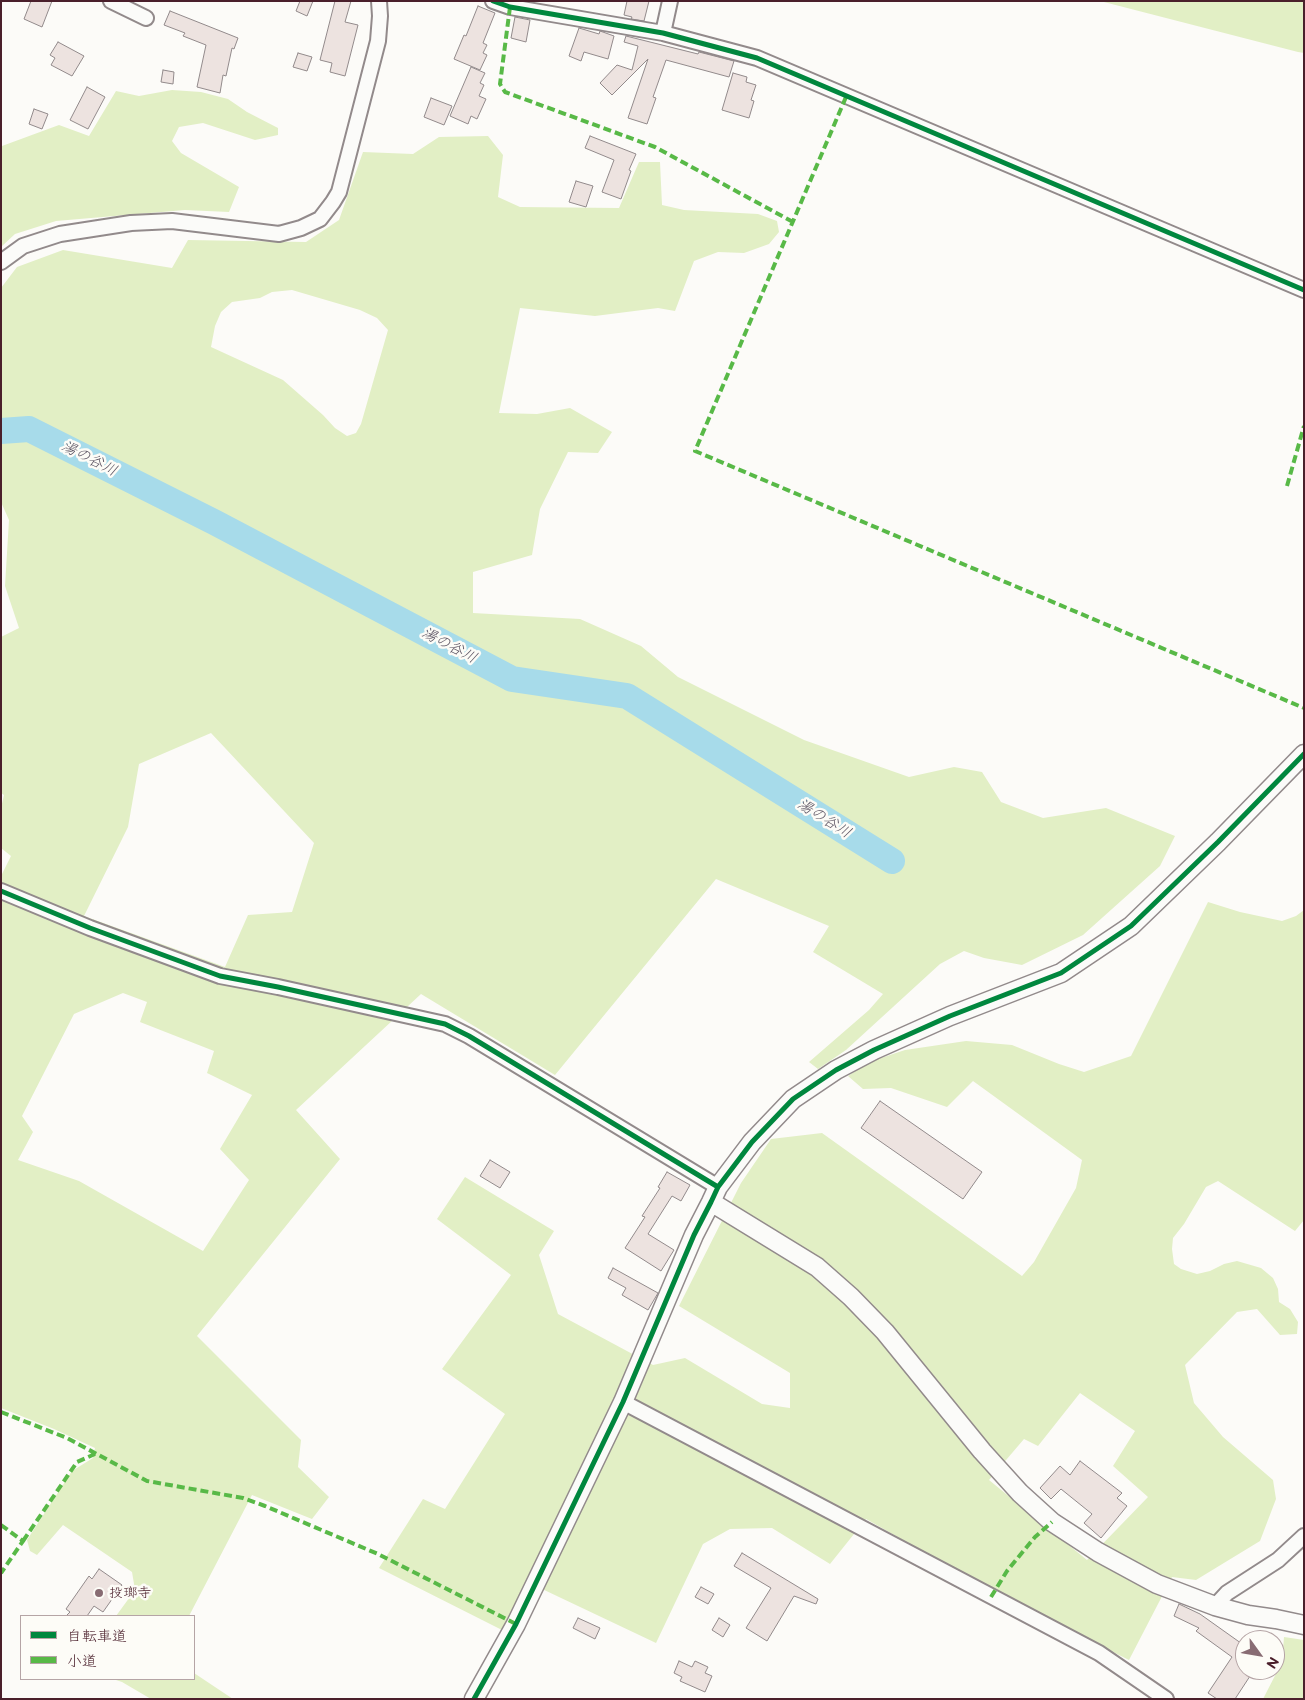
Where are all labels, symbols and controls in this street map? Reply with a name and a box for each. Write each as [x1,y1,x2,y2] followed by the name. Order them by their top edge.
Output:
[58,437,120,481] water label: 湯の谷川
[418,624,480,668] water label: 湯の谷川
[794,795,854,843] water label: 湯の谷川
[109,1585,151,1601] place label: 投瑯寺
[93,1587,105,1599] marker: 投瑯寺
[20,1615,195,1680] legend
[67,1627,127,1646] text: 自転車道
[1235,1630,1285,1680] north arrow
[67,1652,97,1671] text: 小道
[1262,1654,1282,1672] text: N

